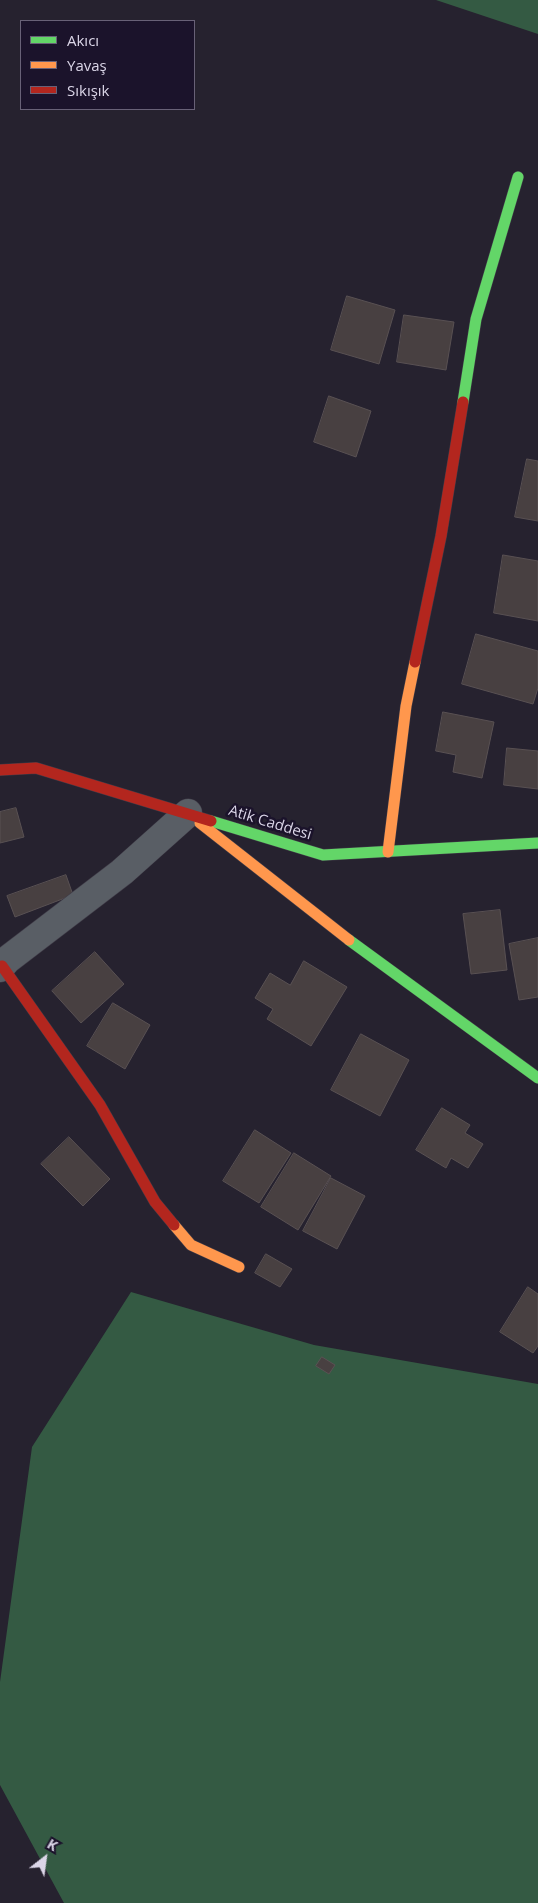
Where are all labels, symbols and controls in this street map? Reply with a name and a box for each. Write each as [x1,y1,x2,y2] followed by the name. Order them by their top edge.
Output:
[20,20,195,110] legend
[67,30,99,50] text: Akıcı
[67,55,107,75] text: Yavaş
[67,80,110,100] text: Sıkışık
[226,802,314,844] street label: Atik Caddesi
[20,1833,70,1883] north arrow
[44,1834,62,1855] text: K

